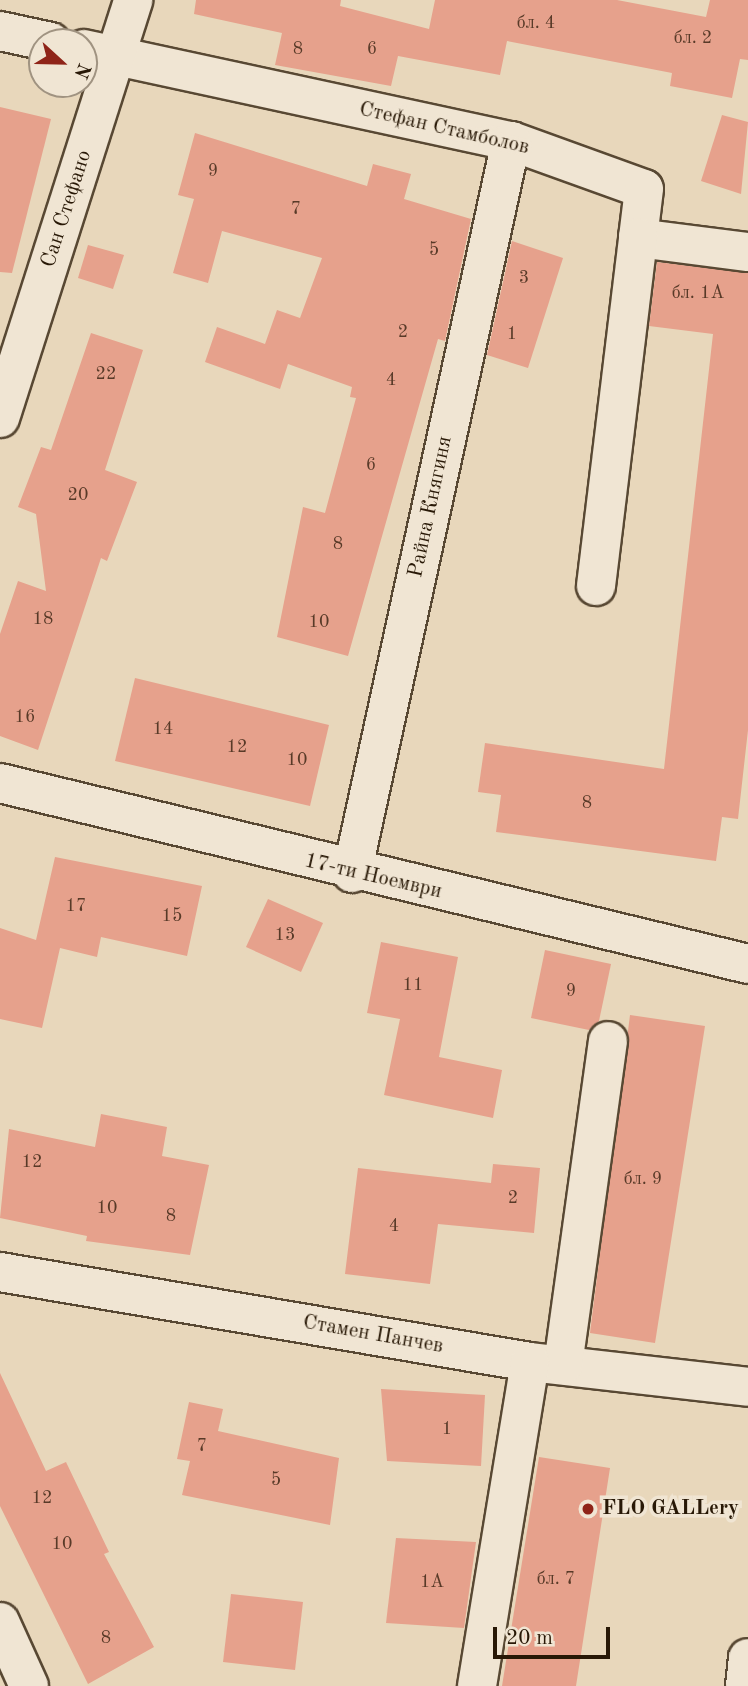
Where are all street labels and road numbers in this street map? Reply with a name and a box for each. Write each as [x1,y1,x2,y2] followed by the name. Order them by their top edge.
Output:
[357,97,531,161] street label: Стефан Стамболов
[36,147,98,271] street label: Сан Стефано
[404,434,458,580] street label: Райна Княгиня
[302,849,444,905] street label: 17-ти Ноември
[301,1310,445,1360] street label: Стамен Панчев

